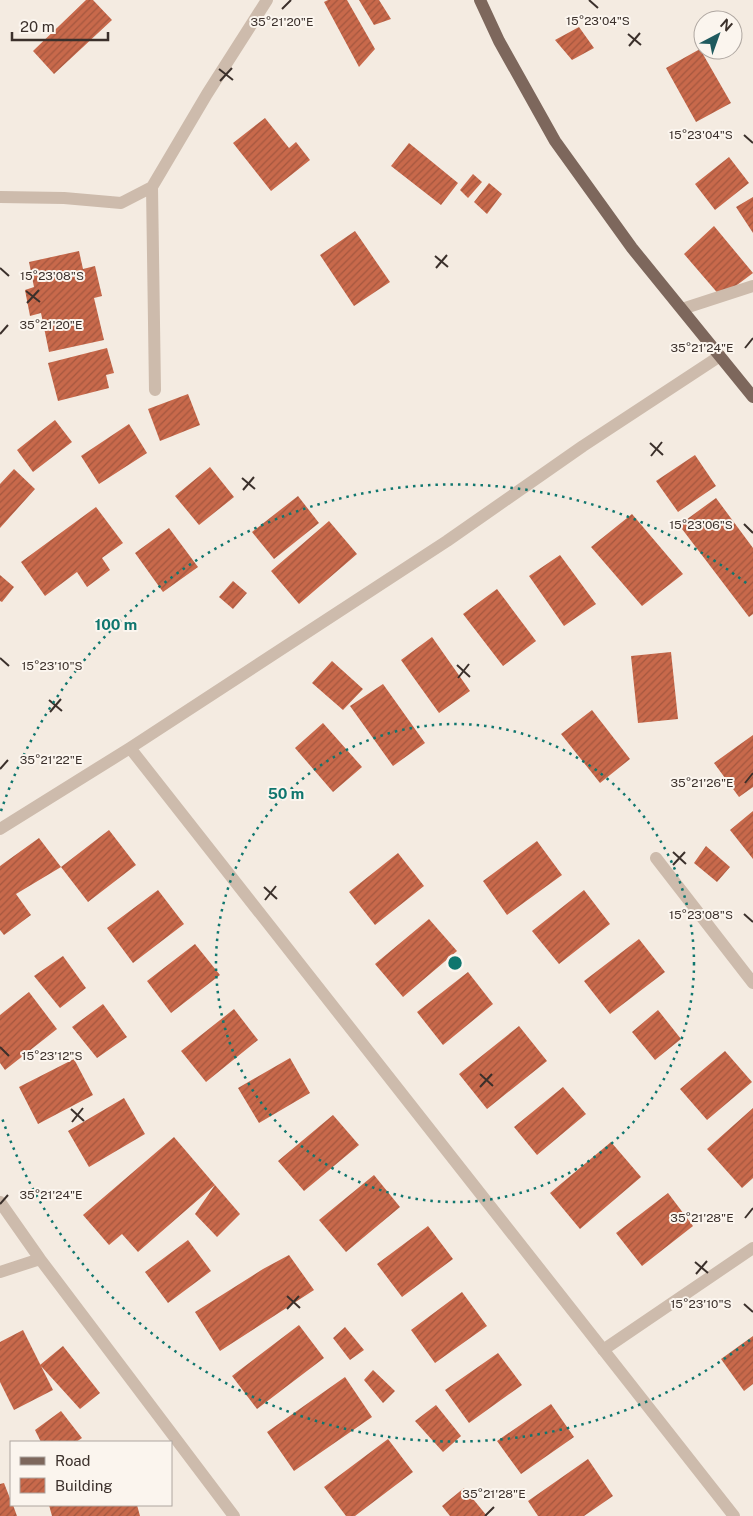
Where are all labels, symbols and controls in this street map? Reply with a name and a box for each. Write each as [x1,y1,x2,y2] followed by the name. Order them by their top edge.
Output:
[12,10,109,42] scale bar
[693,10,743,60] north arrow
[566,14,630,28] text: 15°23'04"S
[251,15,313,29] text: 35°21'20"E
[717,16,736,35] text: N
[20,18,55,35] text: 20 m
[669,128,733,142] text: 15°23'04"S
[20,269,84,283] text: 15°23'08"S
[20,318,82,332] text: 35°21'20"E
[670,341,734,355] text: 35°21'24"E
[669,518,733,532] text: 15°23'06"S
[95,616,137,633] text: 100 m
[21,659,83,673] text: 15°23'10"S
[20,753,82,767] text: 35°21'22"E
[671,776,734,790] text: 35°21'26"E
[268,785,304,802] text: 50 m
[669,908,733,922] text: 15°23'08"S
[446,954,464,972] centre of rings
[22,1049,83,1063] text: 15°23'12"S
[19,1188,83,1202] text: 35°21'24"E
[670,1211,734,1225] text: 35°21'28"E
[670,1297,732,1311] text: 15°23'10"S
[10,1441,172,1506] legend
[55,1452,91,1469] text: Road
[55,1477,113,1494] text: Building
[462,1487,526,1501] text: 35°21'28"E

